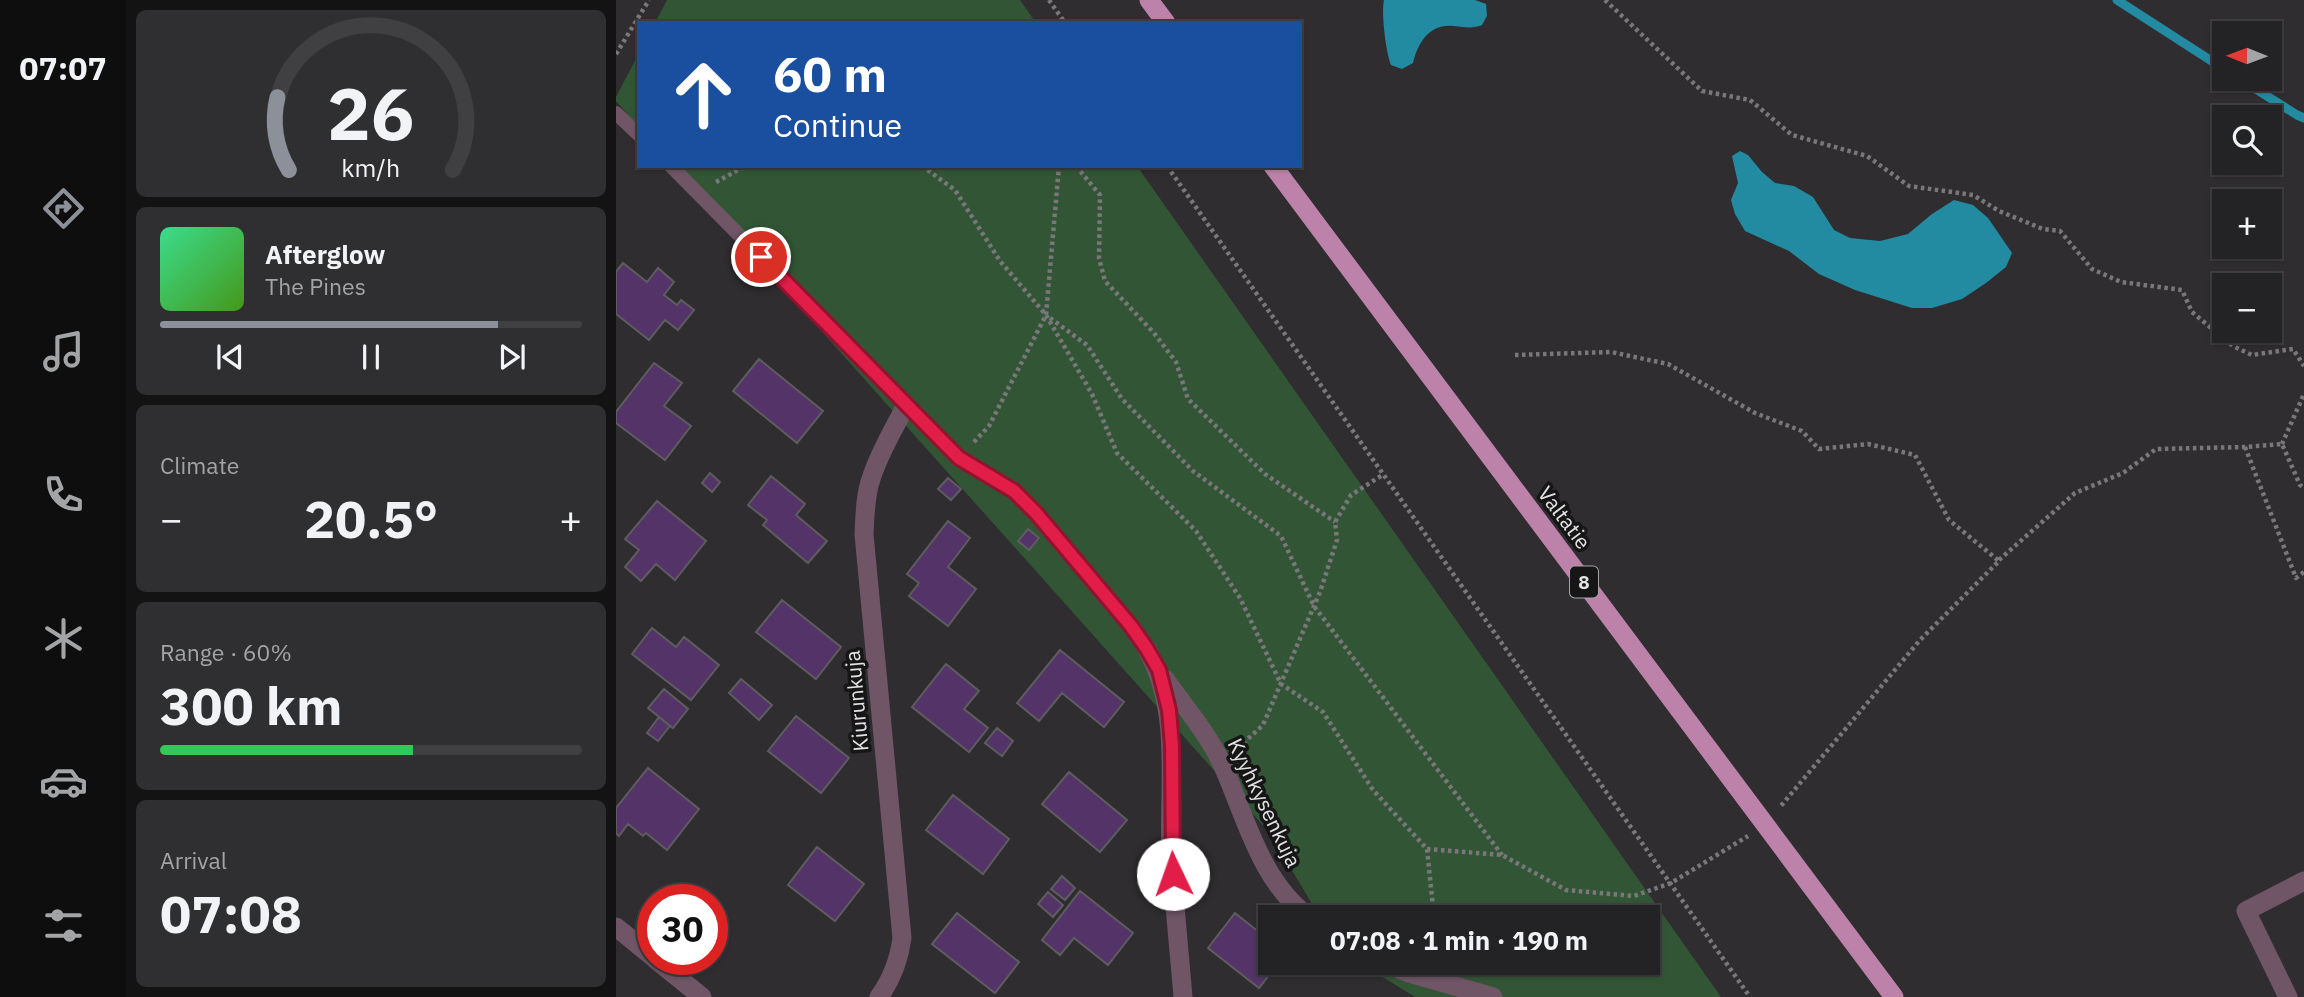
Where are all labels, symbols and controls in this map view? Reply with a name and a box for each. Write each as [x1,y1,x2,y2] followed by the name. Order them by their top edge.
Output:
[2212,21,2282,91] north arrow
[2212,21,2282,343] map controls
[773,42,887,105] text: 60 m
[19,47,107,89] text: 07:07
[658,49,749,140] icon: ahead
[327,65,415,160] text: 26
[773,104,902,146] text: Continue
[2212,105,2282,175] button: search
[342,151,400,184] text: km/h
[39,184,88,233] icon: directions
[2212,189,2282,259] button: +
[731,227,791,287] pin
[265,237,385,271] text: Afterglow
[742,238,780,276] icon: arrive
[265,271,366,301] text: The Pines
[2212,273,2282,343] button: −
[39,327,88,376] icon: music
[211,338,249,376] icon: previous
[352,338,390,376] icon: pause
[493,338,531,376] icon: next
[160,450,239,480] text: Climate
[39,470,88,519] icon: phone
[1532,480,1598,554] street label: Valtatie
[304,485,438,552] text: 20.5°
[160,494,183,543] text: −
[559,494,582,543] text: +
[1570,566,1598,597] road number: 8
[39,614,88,663] icon: climate
[160,637,292,667] text: Range · 60%
[838,649,874,753] street label: Kiurunkuja
[160,672,342,739] text: 300 km
[1222,733,1308,872] street label: Kyyhkysenkuja
[39,757,88,806] icon: car
[1136,837,1210,911] position arrow
[160,845,227,875] text: Arrival
[160,880,302,947] text: 07:08
[637,884,728,975] speed limit sign: 30
[39,901,88,950] icon: filters
[1330,923,1588,957] text: 07:08 · 1 min · 190 m

